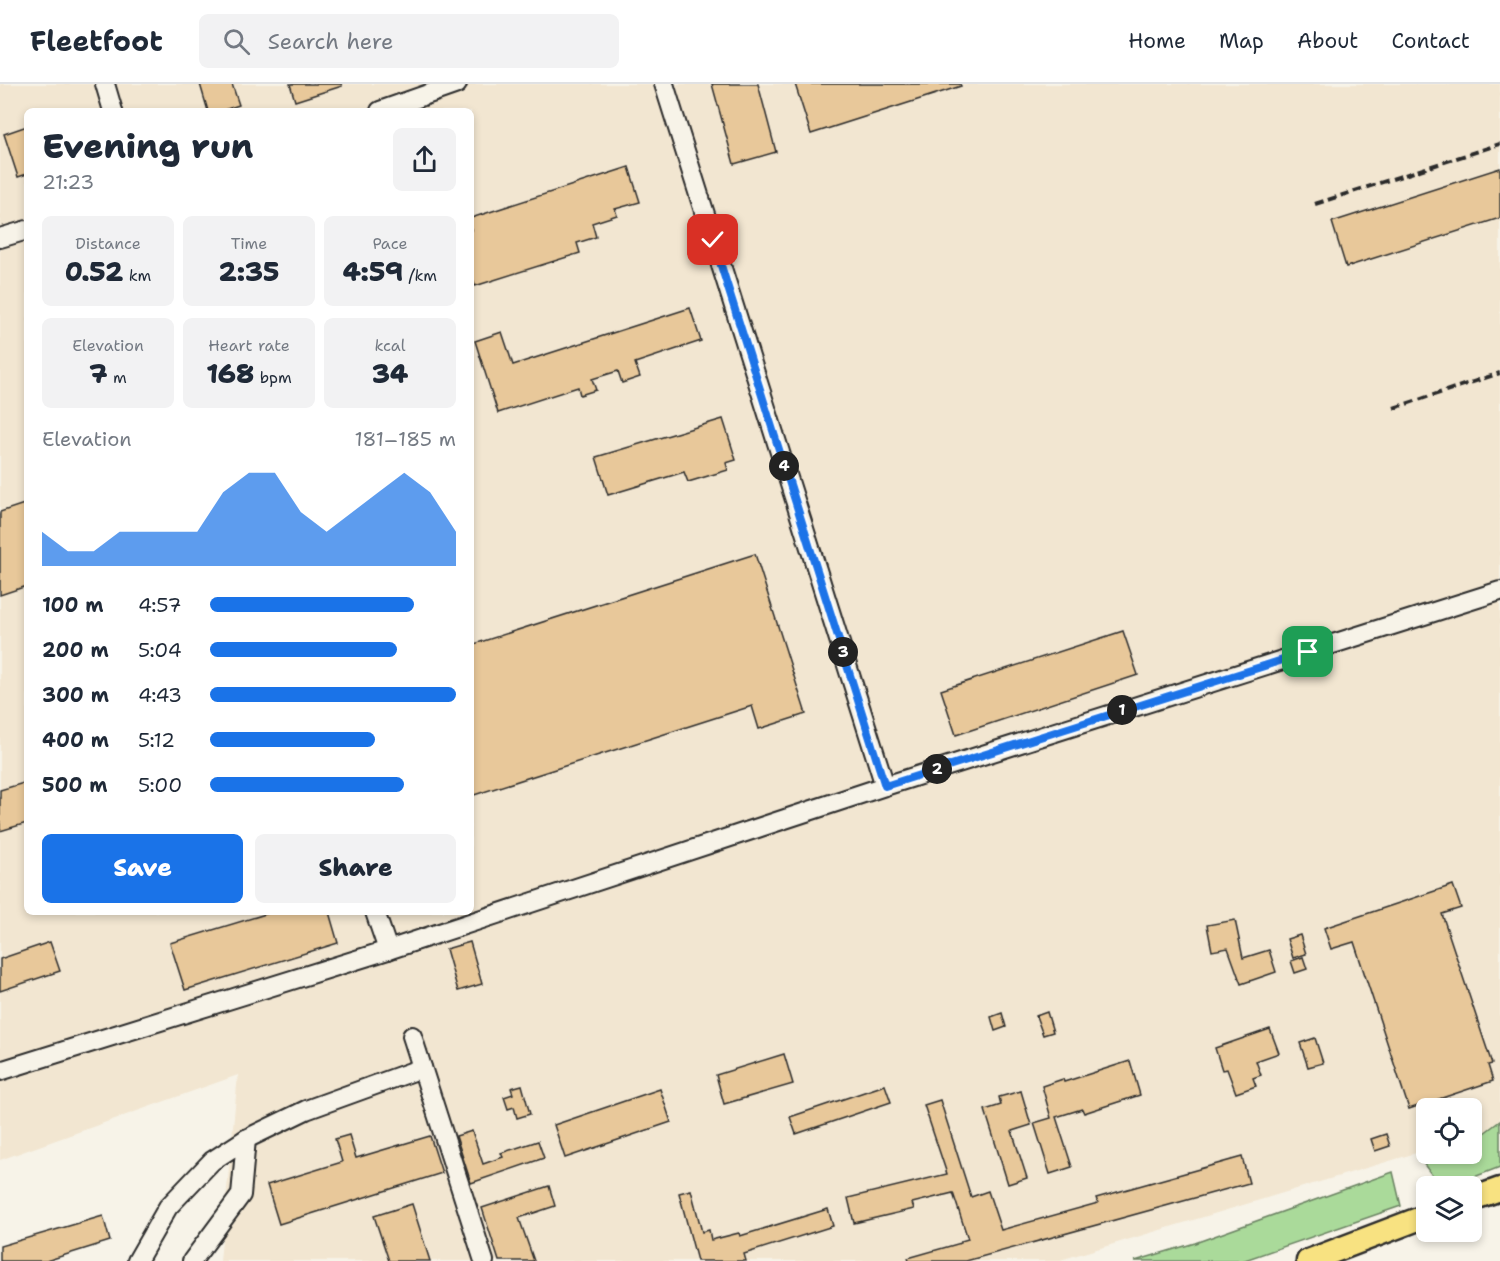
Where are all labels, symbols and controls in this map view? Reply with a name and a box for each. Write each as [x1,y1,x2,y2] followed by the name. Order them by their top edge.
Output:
[199,14,619,68] search box
[30,22,163,60] text: Fleetfoot
[220,25,253,58] icon: search
[268,27,393,56] text: Search here
[1128,27,1186,55] text: Home
[1219,27,1264,55] text: Map
[1297,27,1358,55] text: About
[1391,27,1470,55] text: Contact
[42,124,253,169] text: Evening run
[393,128,456,191] button: share
[42,169,94,195] text: 21:23
[687,214,738,265] pin
[696,223,729,256] icon: check
[75,233,141,254] text: Distance
[231,233,267,254] text: Time
[372,233,408,254] text: Pace
[65,254,123,289] text: 0.52
[219,254,279,289] text: 2:35
[343,254,403,289] text: 4:59
[123,265,151,286] text: km
[403,265,437,286] text: /km
[72,335,144,356] text: Elevation
[208,335,290,356] text: Heart rate
[374,335,406,356] text: kcal
[89,356,107,391] text: 7
[206,356,254,391] text: 168
[372,356,408,391] text: 34
[107,367,127,388] text: m
[254,367,292,388] text: bpm
[42,426,132,452] text: Elevation
[355,426,456,452] text: 181–185 m
[769,451,799,481] pin: 4
[778,455,790,476] text: 4
[42,592,104,618] text: 100 m
[138,592,181,618] text: 4:57
[1282,626,1333,677] pin
[1291,635,1324,668] icon: arrive
[42,637,109,663] text: 200 m
[138,637,182,663] text: 5:04
[828,637,858,667] pin: 3
[837,641,849,662] text: 3
[42,682,109,708] text: 300 m
[138,682,182,708] text: 4:43
[1107,695,1137,725] pin: 1
[1118,699,1126,720] text: 1
[42,727,109,753] text: 400 m
[138,727,175,753] text: 5:12
[922,754,952,784] pin: 2
[931,758,943,779] text: 2
[42,772,108,798] text: 500 m
[138,772,182,798] text: 5:00
[42,834,243,903] button: Save
[255,834,456,903] button: Share
[1416,1098,1482,1242] map controls
[1416,1098,1482,1164] button: locate
[1416,1176,1482,1242] button: layers

